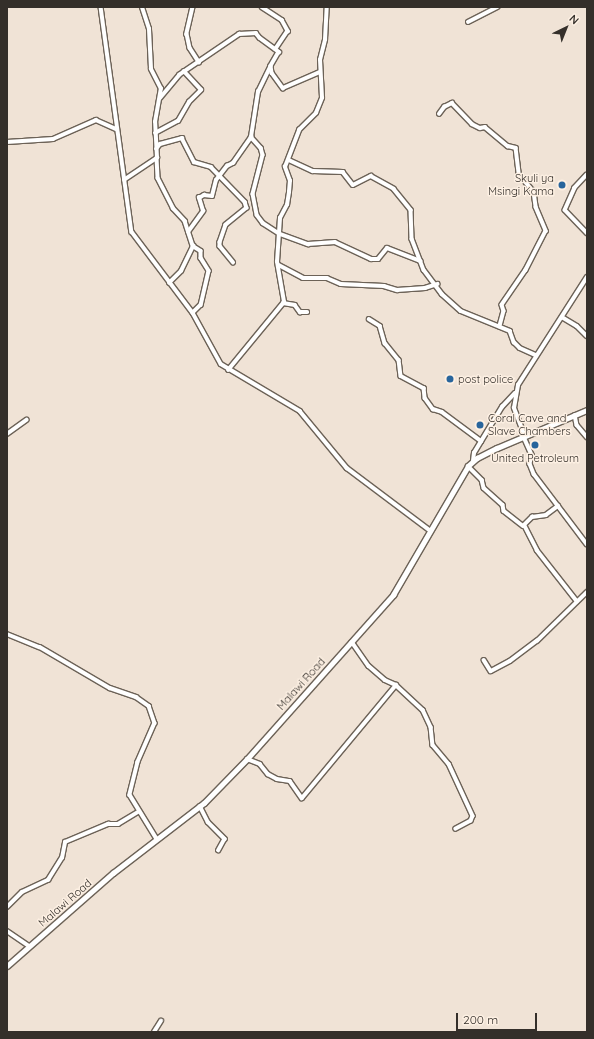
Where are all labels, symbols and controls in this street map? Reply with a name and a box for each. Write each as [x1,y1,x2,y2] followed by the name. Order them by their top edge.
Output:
[546,8,586,48] north arrow
[566,11,582,27] text: N
[488,172,554,198] place label: Skuli ya Msingi Kama
[557,180,567,190] marker: Skuli ya Msingi Kama
[458,372,513,386] place label: post police
[445,374,455,384] marker: post police
[488,412,571,438] place label: Coral Cave and Slave Chambers
[475,420,485,430] marker: Coral Cave and Slave Chambers
[530,440,540,450] marker: United Petroleum
[491,451,579,465] place label: United Petroleum
[274,655,328,713] street label: Malawi Road
[36,876,94,930] street label: Malawi Road
[458,1005,539,1031] scale bar
[463,1012,498,1027] text: 200 m

